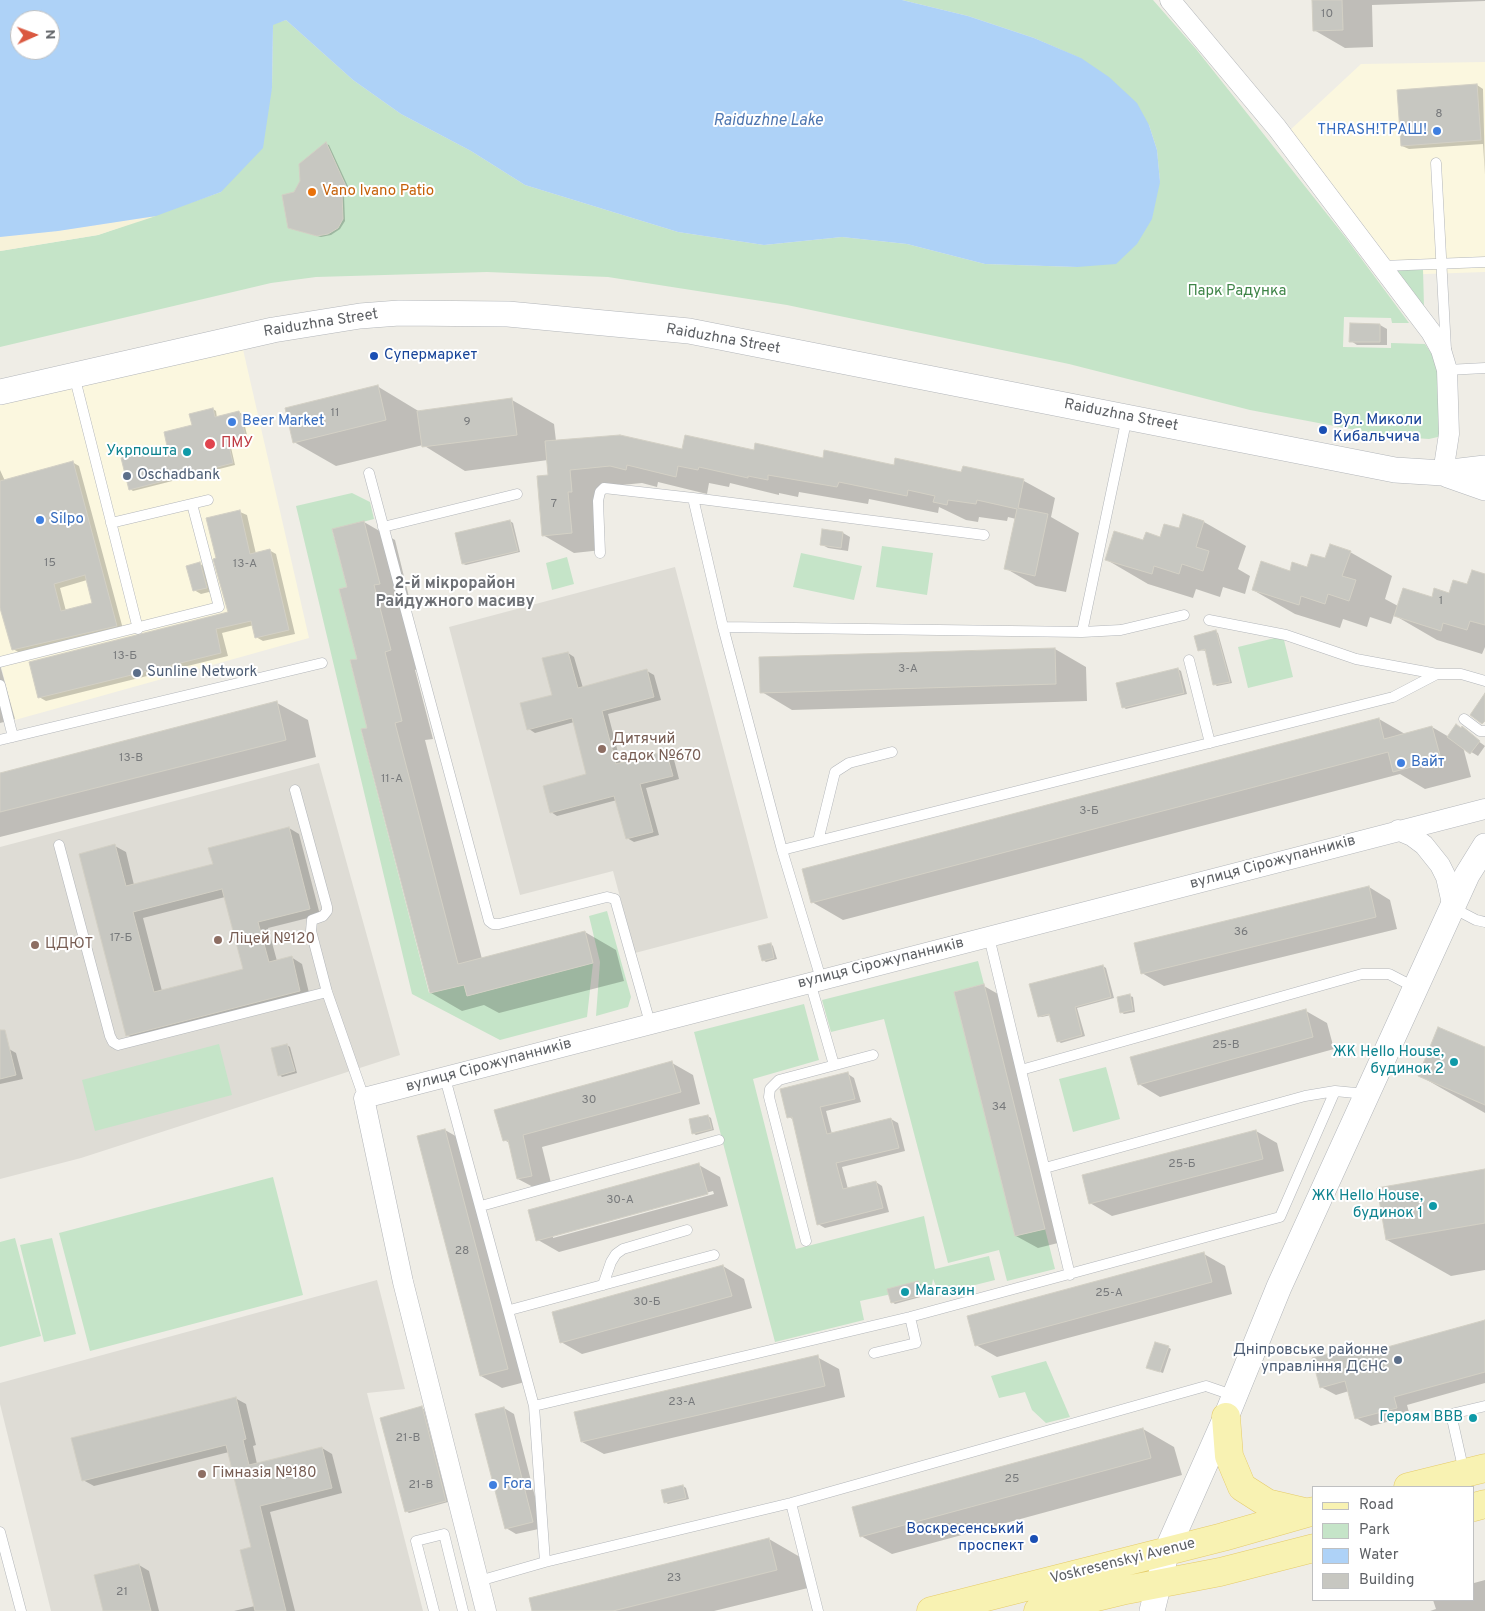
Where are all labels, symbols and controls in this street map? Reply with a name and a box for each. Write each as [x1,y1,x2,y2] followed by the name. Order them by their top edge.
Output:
[1321,8,1333,22] house number: 10
[10,10,60,60] north arrow
[41,29,58,40] text: N
[1435,108,1443,122] house number: 8
[713,112,823,132] water label: Raiduzhne Lake
[1317,122,1427,140] place label: ТHRASH!ТРАШ!
[1431,125,1443,137] marker: ТHRASH!ТРАШ!
[322,183,434,201] place label: Vano Ivano Patio
[306,186,318,198] marker: Vano Ivano Patio
[1188,283,1286,301] park label: Парк Радунка
[262,306,380,342] street label: Raiduzhna Street
[664,321,782,359] street label: Raiduzhna Street
[384,347,477,365] place label: Супермаркет
[368,350,380,362] marker: Супермаркет
[1062,396,1180,436] street label: Raiduzhna Street
[331,407,339,421] house number: 11
[1333,412,1422,447] place label: Вул. Миколи Кибальчича
[242,413,324,431] place label: Beer Market
[226,416,238,428] marker: Beer Market
[463,416,471,430] house number: 9
[1317,424,1329,436] marker: Вул. Миколи Кибальчича
[221,435,253,453] place label: ПМУ
[203,437,217,451] marker: ПМУ
[106,443,177,461] place label: Укрпошта
[181,446,193,458] marker: Укрпошта
[137,467,220,485] place label: Oschadbank
[121,470,133,482] marker: Oschadbank
[551,498,557,512] house number: 7
[50,511,84,529] place label: Silpo
[34,514,46,526] marker: Silpo
[44,557,56,571] house number: 15
[233,558,257,572] house number: 13-А
[375,575,535,613] district label: 2-й мікрорайон Райдужного масиву
[1439,595,1443,609] house number: 1
[113,650,137,664] house number: 13-Б
[898,663,918,677] house number: 3-А
[147,664,258,682] place label: Sunline Network
[131,667,143,679] marker: Sunline Network
[612,731,701,766] place label: Дитячий садок №670
[596,743,608,755] marker: Дитячий садок №670
[119,752,143,766] house number: 13-В
[1411,754,1445,772] place label: Вайт
[1395,757,1407,769] marker: Вайт
[381,773,403,787] house number: 11-А
[1079,805,1099,819] house number: 3-Б
[1188,832,1358,894] street label: вулиця Сірожупанників
[1234,926,1248,940] house number: 36
[228,931,315,949] place label: Ліцей №120
[110,932,132,946] house number: 17-Б
[212,934,224,946] marker: Ліцей №120
[796,935,966,993] street label: вулиця Сірожупанників
[45,936,93,954] place label: ЦДЮТ
[29,939,41,951] marker: ЦДЮТ
[404,1035,574,1097] street label: вулиця Сірожупанників
[1212,1039,1240,1053] house number: 25-В
[1332,1044,1444,1079] place label: ЖК Hello House, будинок 2
[1448,1056,1460,1068] marker: ЖК Hello House, будинок 2
[582,1094,596,1108] house number: 30
[992,1101,1006,1115] house number: 34
[1168,1158,1196,1172] house number: 25-Б
[1311,1188,1423,1223] place label: ЖК Hello House, будинок 1
[606,1194,634,1208] house number: 30-А
[1427,1200,1439,1212] marker: ЖК Hello House, будинок 1
[455,1245,469,1259] house number: 28
[915,1283,975,1301] place label: Магазин
[899,1286,911,1298] marker: Магазин
[1095,1287,1123,1301] house number: 25-А
[633,1296,661,1310] house number: 30-Б
[1233,1342,1388,1377] place label: Дніпровське районне управління ДСНС
[1392,1354,1404,1366] marker: Дніпровське районне управління ДСНС
[668,1396,696,1410] house number: 23-А
[1379,1409,1463,1427] place label: Героям ВВВ
[1467,1412,1479,1424] marker: Героям ВВВ
[396,1432,420,1446] house number: 21-В
[212,1465,317,1483] place label: Гімназія №180
[196,1468,208,1480] marker: Гімназія №180
[1005,1473,1019,1487] house number: 25
[503,1476,532,1494] place label: Fora
[409,1479,433,1493] house number: 21-В
[487,1479,499,1491] marker: Fora
[1312,1486,1475,1601] legend
[1359,1496,1394,1515] text: Road
[906,1521,1024,1556] place label: Воскресенський проспект
[1359,1521,1390,1540] text: Park
[1028,1533,1040,1545] marker: Воскресенський проспект
[1049,1535,1197,1589] street label: Voskresenskyi Avenue
[1359,1546,1398,1565] text: Water
[1359,1571,1414,1590] text: Building
[667,1572,681,1586] house number: 23
[116,1586,128,1600] house number: 21

